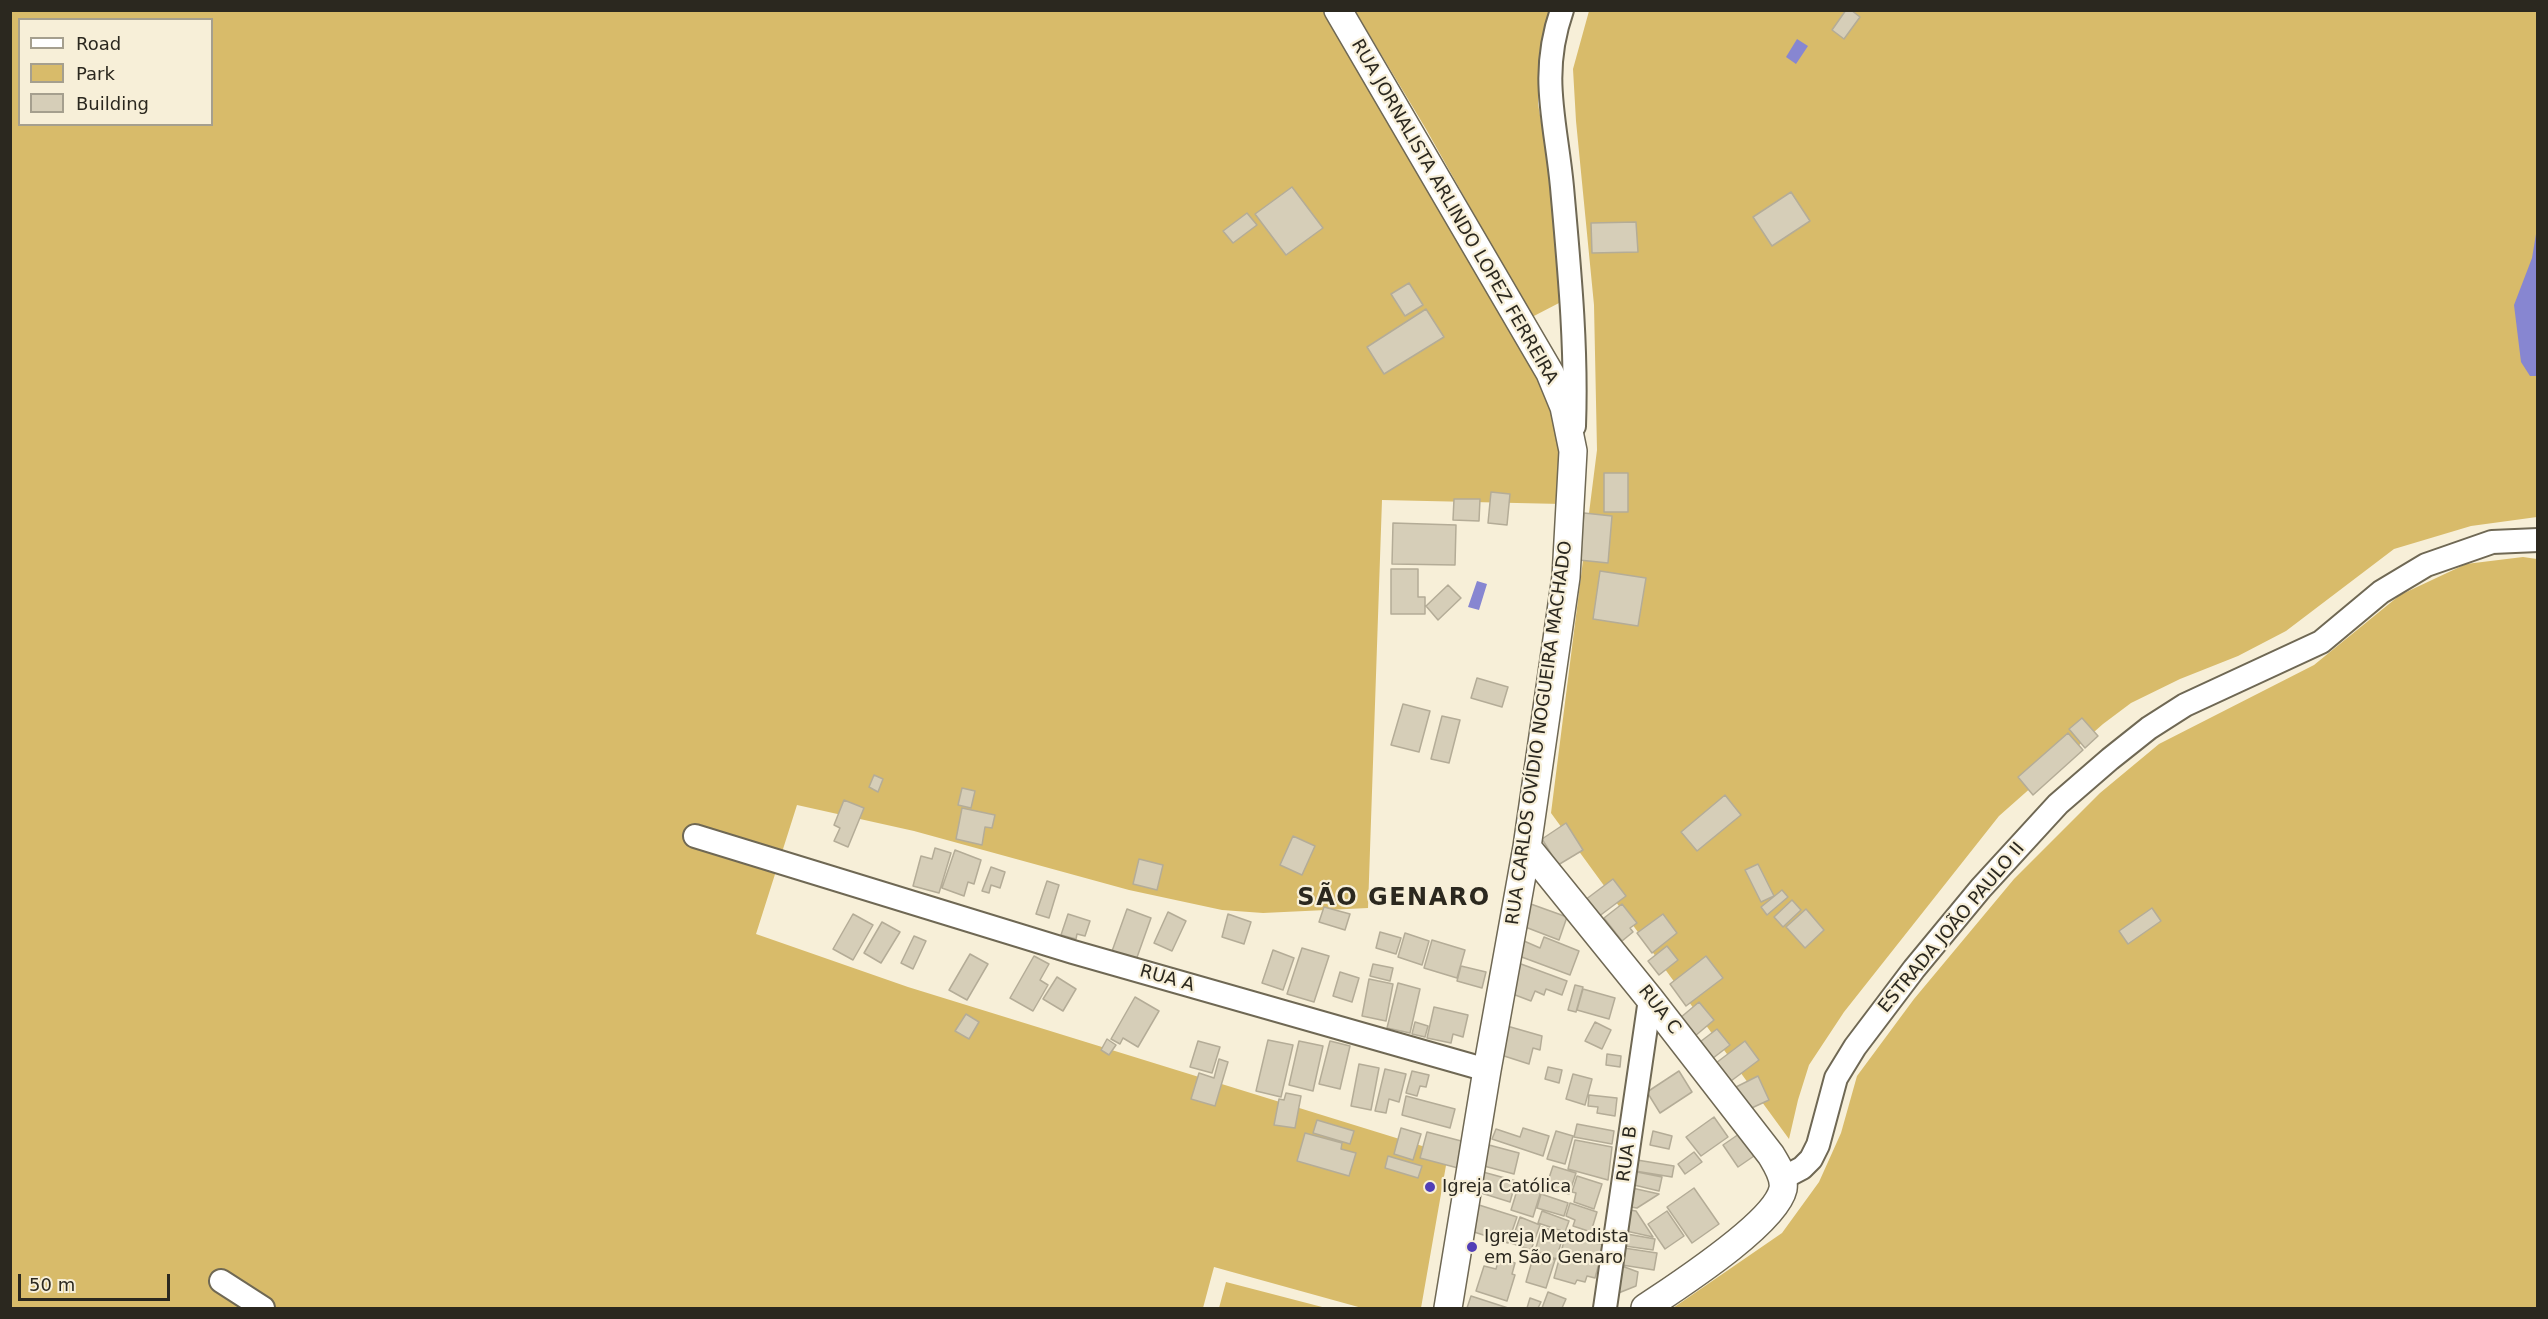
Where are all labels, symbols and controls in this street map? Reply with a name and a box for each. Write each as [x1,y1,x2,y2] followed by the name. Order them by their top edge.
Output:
[18,18,213,126] legend
[76,33,121,54] text: Road
[1346,36,1562,388] street label: RUA JORNALISTA ARLINDO LOPEZ FERREIRA
[76,63,115,84] text: Park
[76,93,149,114] text: Building
[1502,540,1578,926] street label: RUA CARLOS OVÍDIO NOGUEIRA MACHADO
[1874,838,2030,1018] street label: ESTRADA JOÃO PAULO II
[1297,885,1491,913] district label: SÃO GENARO
[1137,961,1197,997] street label: RUA A
[1633,981,1685,1039] street label: RUA C
[1613,1125,1643,1183] street label: RUA B
[1442,1176,1571,1198] place label: Igreja Católica
[1423,1180,1437,1194] marker: Igreja Católica
[1484,1226,1629,1268] place label: Igreja Metodista em São Genaro
[1465,1240,1479,1254] marker: Igreja Metodista em São Genaro
[21,1262,172,1300] scale bar
[29,1274,75,1295] text: 50 m

